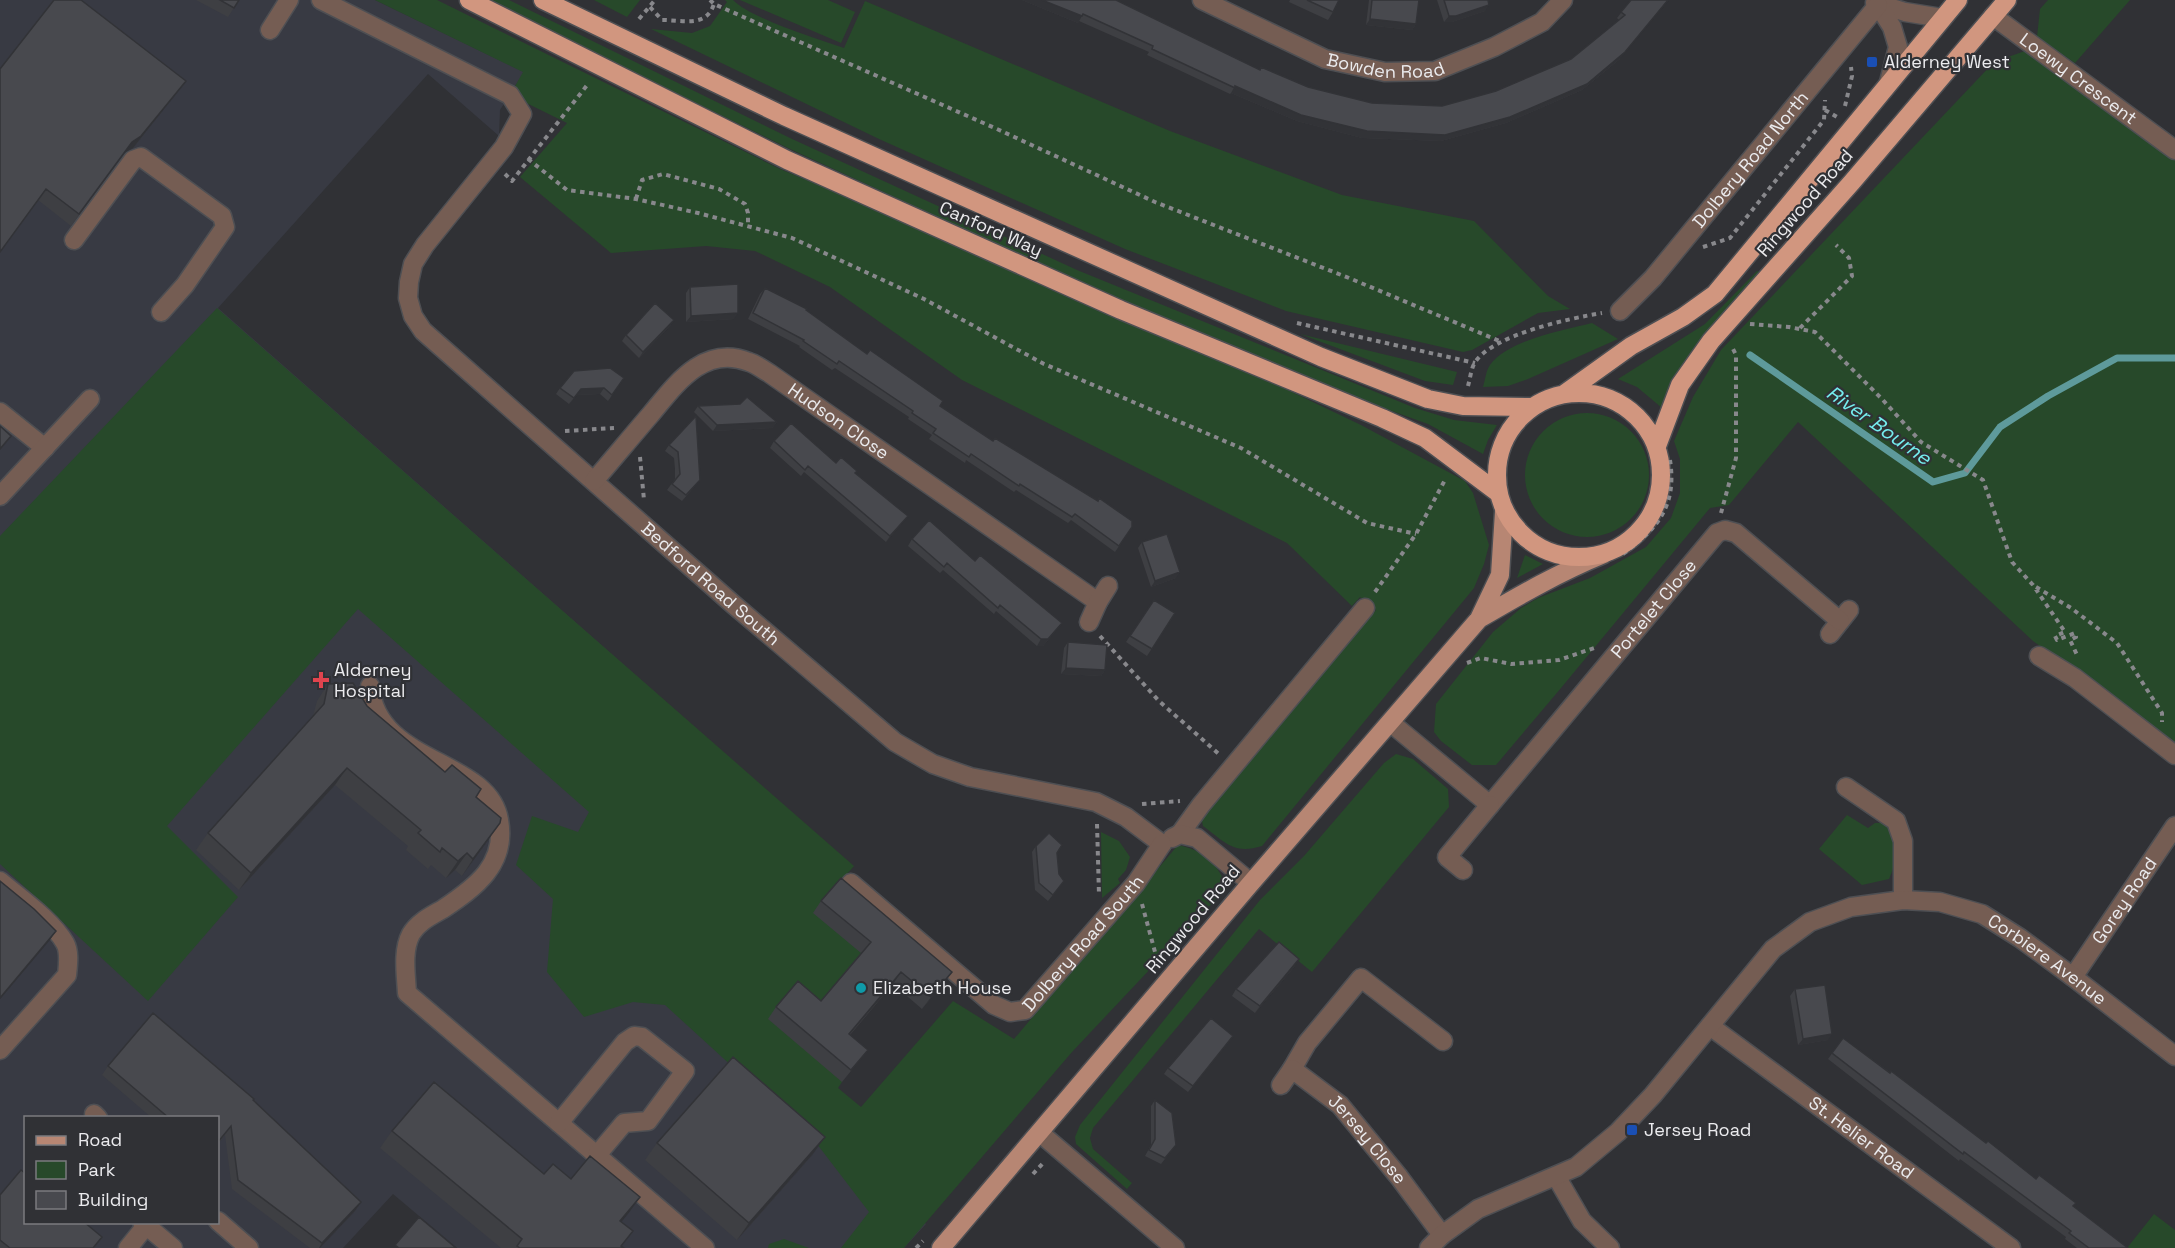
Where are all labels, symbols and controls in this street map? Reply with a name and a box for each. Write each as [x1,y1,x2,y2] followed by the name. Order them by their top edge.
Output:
[2015,28,2142,129] street label: Loewy Crescent
[1325,48,1448,83] street label: Bowden Road
[1884,50,2010,73] place label: Alderney West
[1865,55,1879,69] marker: Alderney West
[1687,86,1813,232] street label: Dolbery Road North
[1752,144,1858,261] street label: Ringwood Road
[936,196,1046,262] street label: Canford Way
[784,378,894,464] street label: Hudson Close
[1822,379,1937,471] water label: River Bourne
[637,517,785,650] street label: Bedford Road South
[1605,554,1701,663] street label: Portelet Close
[334,658,412,702] place label: Alderney Hospital
[312,671,330,689] marker: Alderney Hospital
[2087,853,2162,948] street label: Gorey Road
[1140,859,1245,978] street label: Ringwood Road
[1017,871,1149,1016] street label: Dolbery Road South
[1983,908,2111,1010] street label: Corbiere Avenue
[873,976,1012,999] place label: Elizabeth House
[854,981,868,995] marker: Elizabeth House
[1324,1088,1412,1188] street label: Jersey Close
[1804,1091,1919,1184] street label: St. Helier Road
[24,1116,219,1224] legend
[1644,1118,1751,1141] place label: Jersey Road
[1625,1123,1639,1137] marker: Jersey Road
[78,1128,122,1151] text: Road
[78,1158,116,1181] text: Park
[78,1188,148,1211] text: Building

